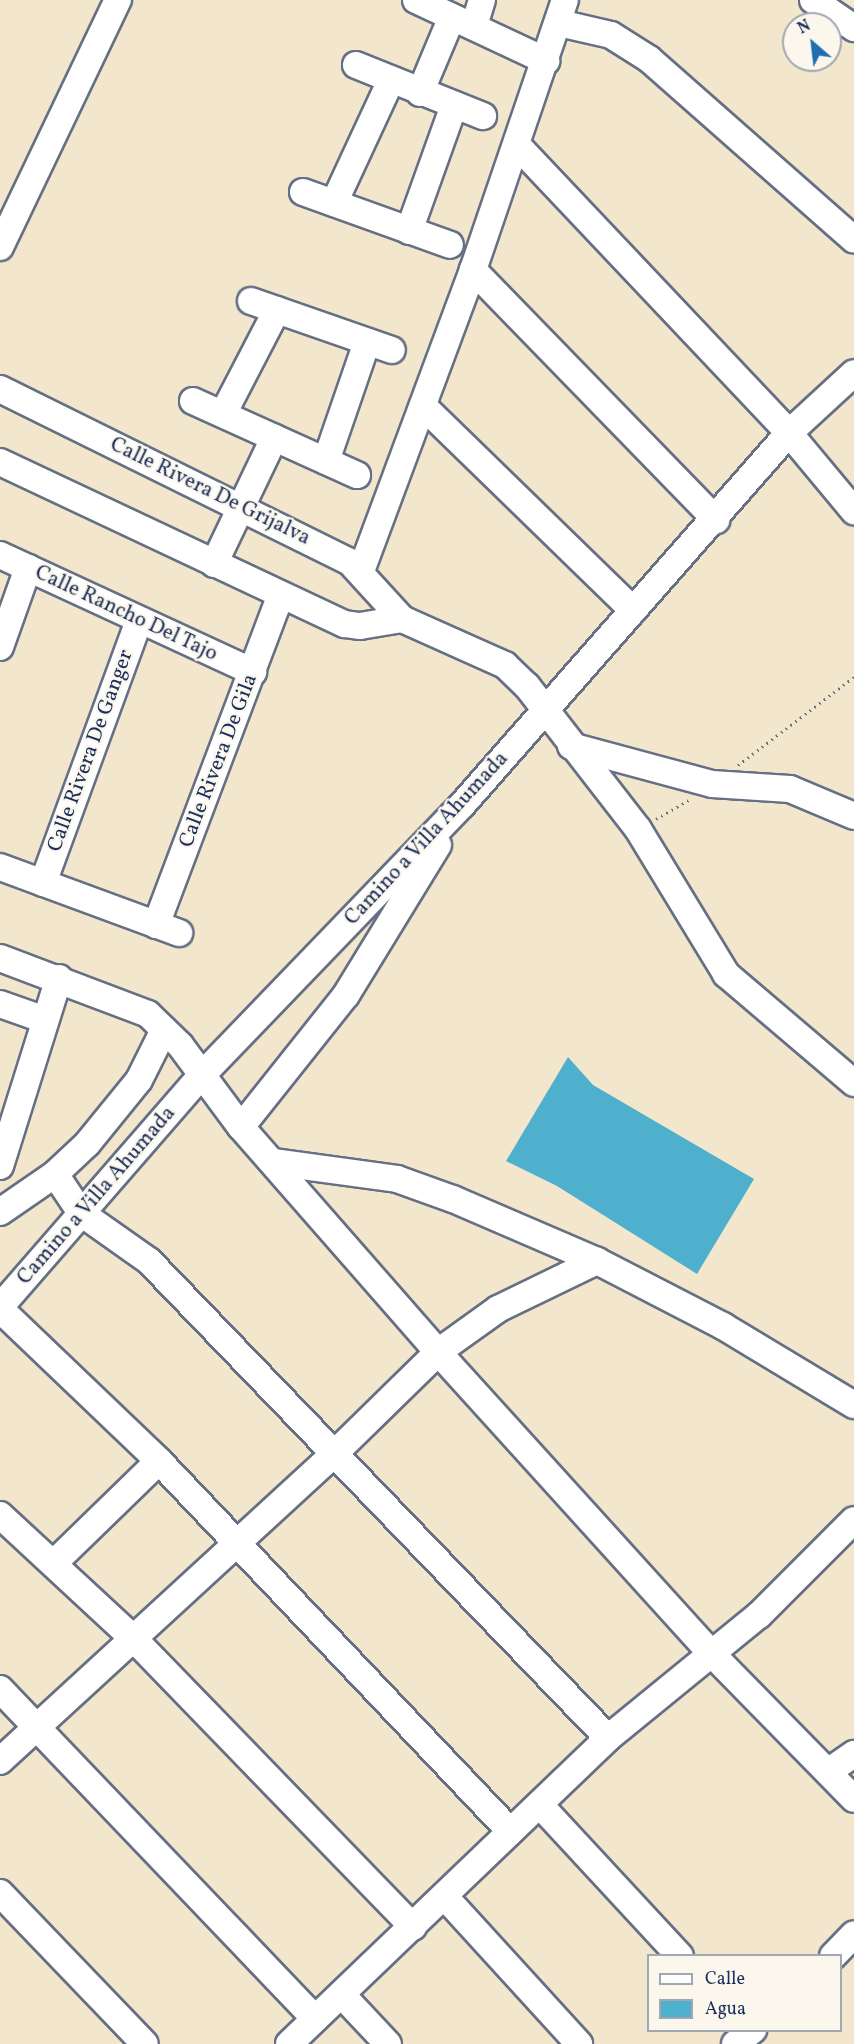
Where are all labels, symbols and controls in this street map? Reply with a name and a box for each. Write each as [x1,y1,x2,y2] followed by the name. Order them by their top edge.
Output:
[782,12,842,72] north arrow
[794,15,815,40] text: N
[106,432,314,552] street label: Calle Rivera De Grijalva
[30,560,222,668] street label: Calle Rancho Del Tajo
[43,647,139,855] street label: Calle Rivera De Ganger
[174,671,264,851] street label: Calle Rivera De Gila
[340,747,514,931] street label: Camino a Villa Ahumada
[12,1101,182,1291] street label: Camino a Villa Ahumada
[647,1954,842,2032] legend
[705,1967,745,1992] text: Calle
[705,1997,746,2022] text: Agua

